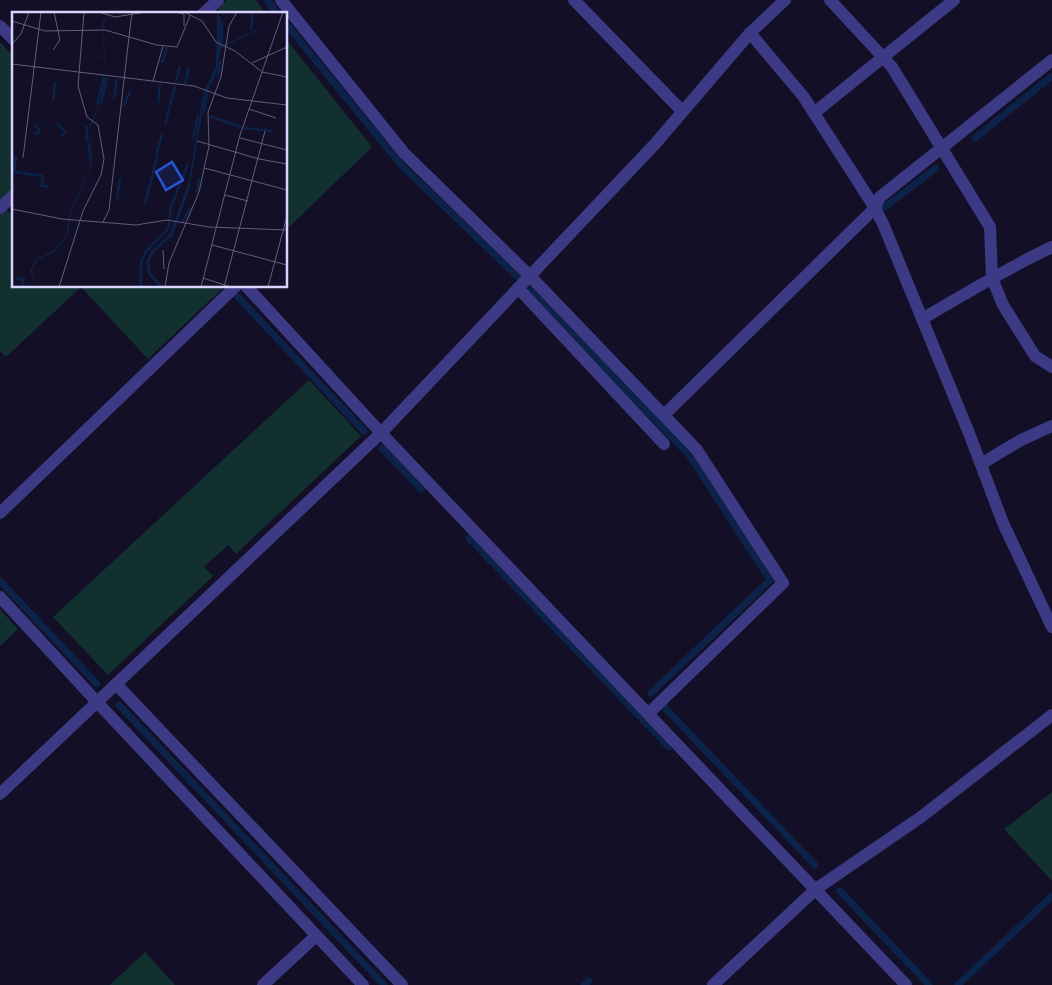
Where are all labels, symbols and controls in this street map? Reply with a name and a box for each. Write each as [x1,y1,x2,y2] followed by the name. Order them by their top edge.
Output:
[12,12,288,288] inset map

